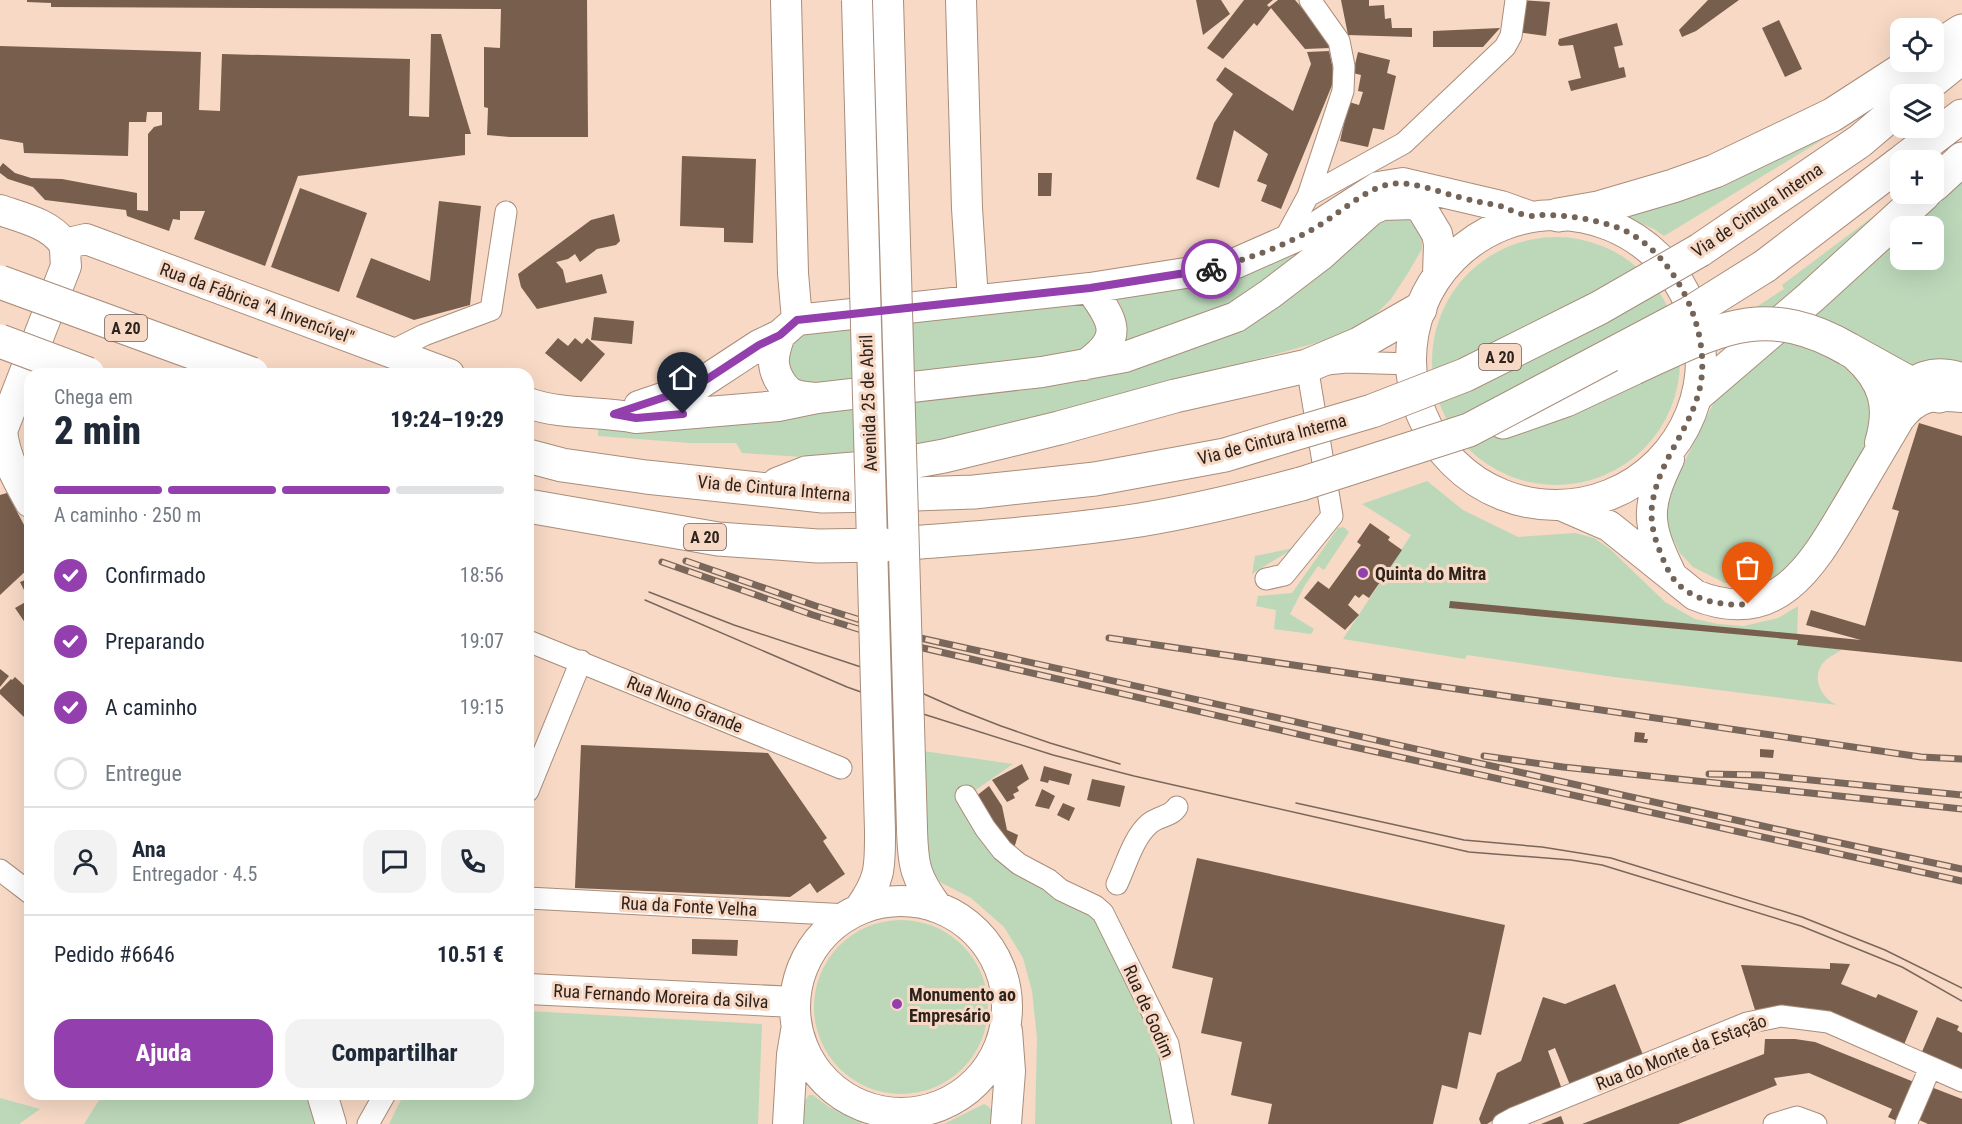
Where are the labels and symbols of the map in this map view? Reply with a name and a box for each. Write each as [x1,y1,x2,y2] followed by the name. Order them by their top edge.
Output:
[1688,158,1826,262] street label: Via de Cintura Interna
[1181,239,1241,299] courier
[157,258,357,348] street label: Rua da Fábrica "A Invencível"
[105,315,147,341] road number: A 20
[855,334,881,472] street label: Avenida 25 de Abril
[1479,344,1521,370] road number: A 20
[657,352,708,414] pin
[1195,409,1349,469] street label: Via de Cintura Interna
[697,471,851,505] street label: Via de Cintura Interna
[684,524,726,550] road number: A 20
[1722,542,1773,604] pin
[1375,563,1486,584] place label: Quinta do Mitra
[1356,566,1370,580] marker: Quinta do Mitra
[624,671,746,737] street label: Rua Nuno Grande
[620,892,758,920] street label: Rua da Fonte Velha
[1119,962,1179,1060] street label: Rua de Godim
[553,980,769,1012] street label: Rua Fernando Moreira da Silva
[909,984,1016,1026] place label: Monumento ao Empresário
[890,997,904,1011] marker: Monumento ao Empresário
[1593,1010,1769,1094] street label: Rua do Monte da Estação

